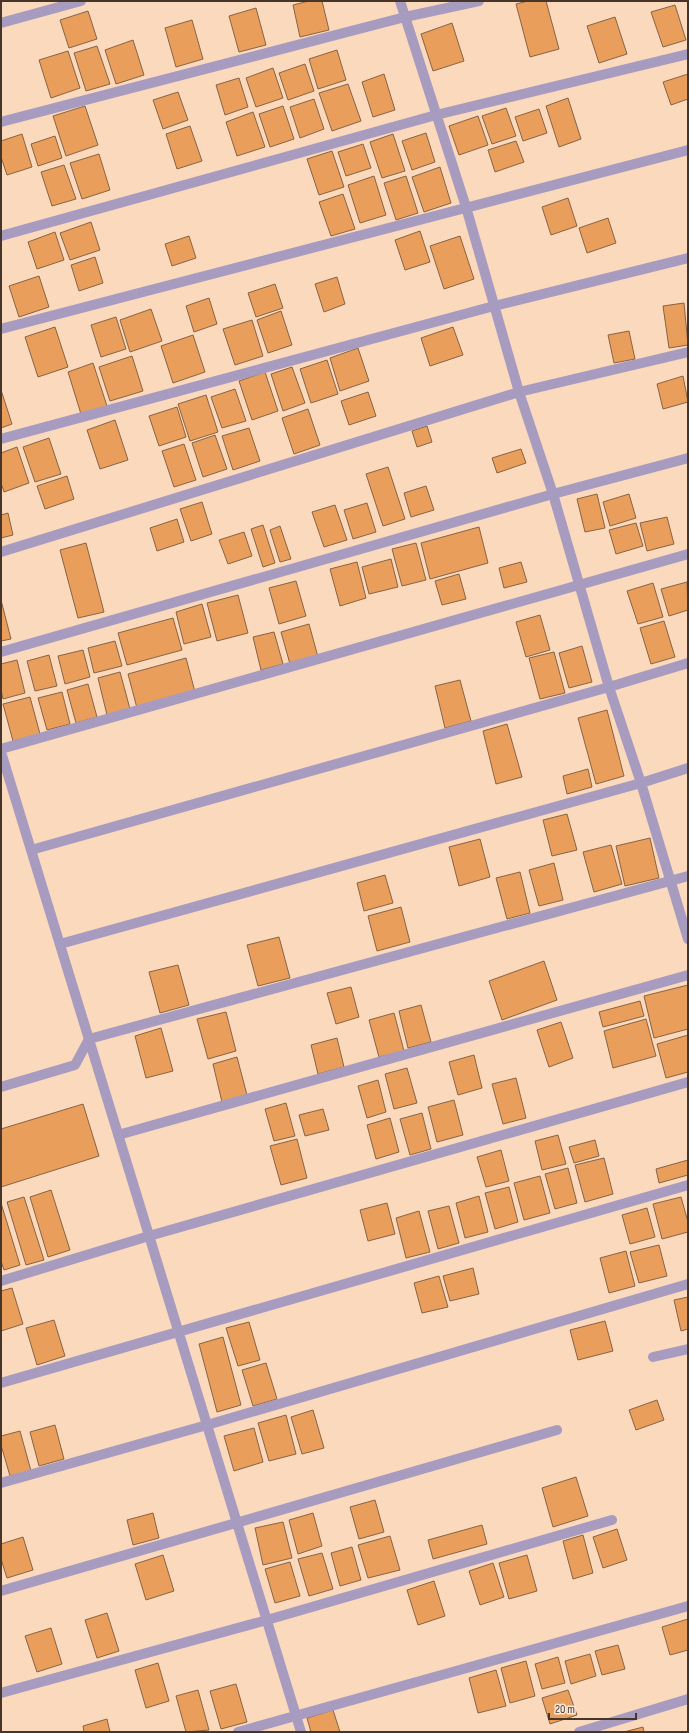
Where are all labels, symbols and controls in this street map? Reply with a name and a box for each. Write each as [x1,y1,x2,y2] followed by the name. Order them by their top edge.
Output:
[549,1695,636,1721] scale bar
[555,1702,575,1717] text: 20 m

